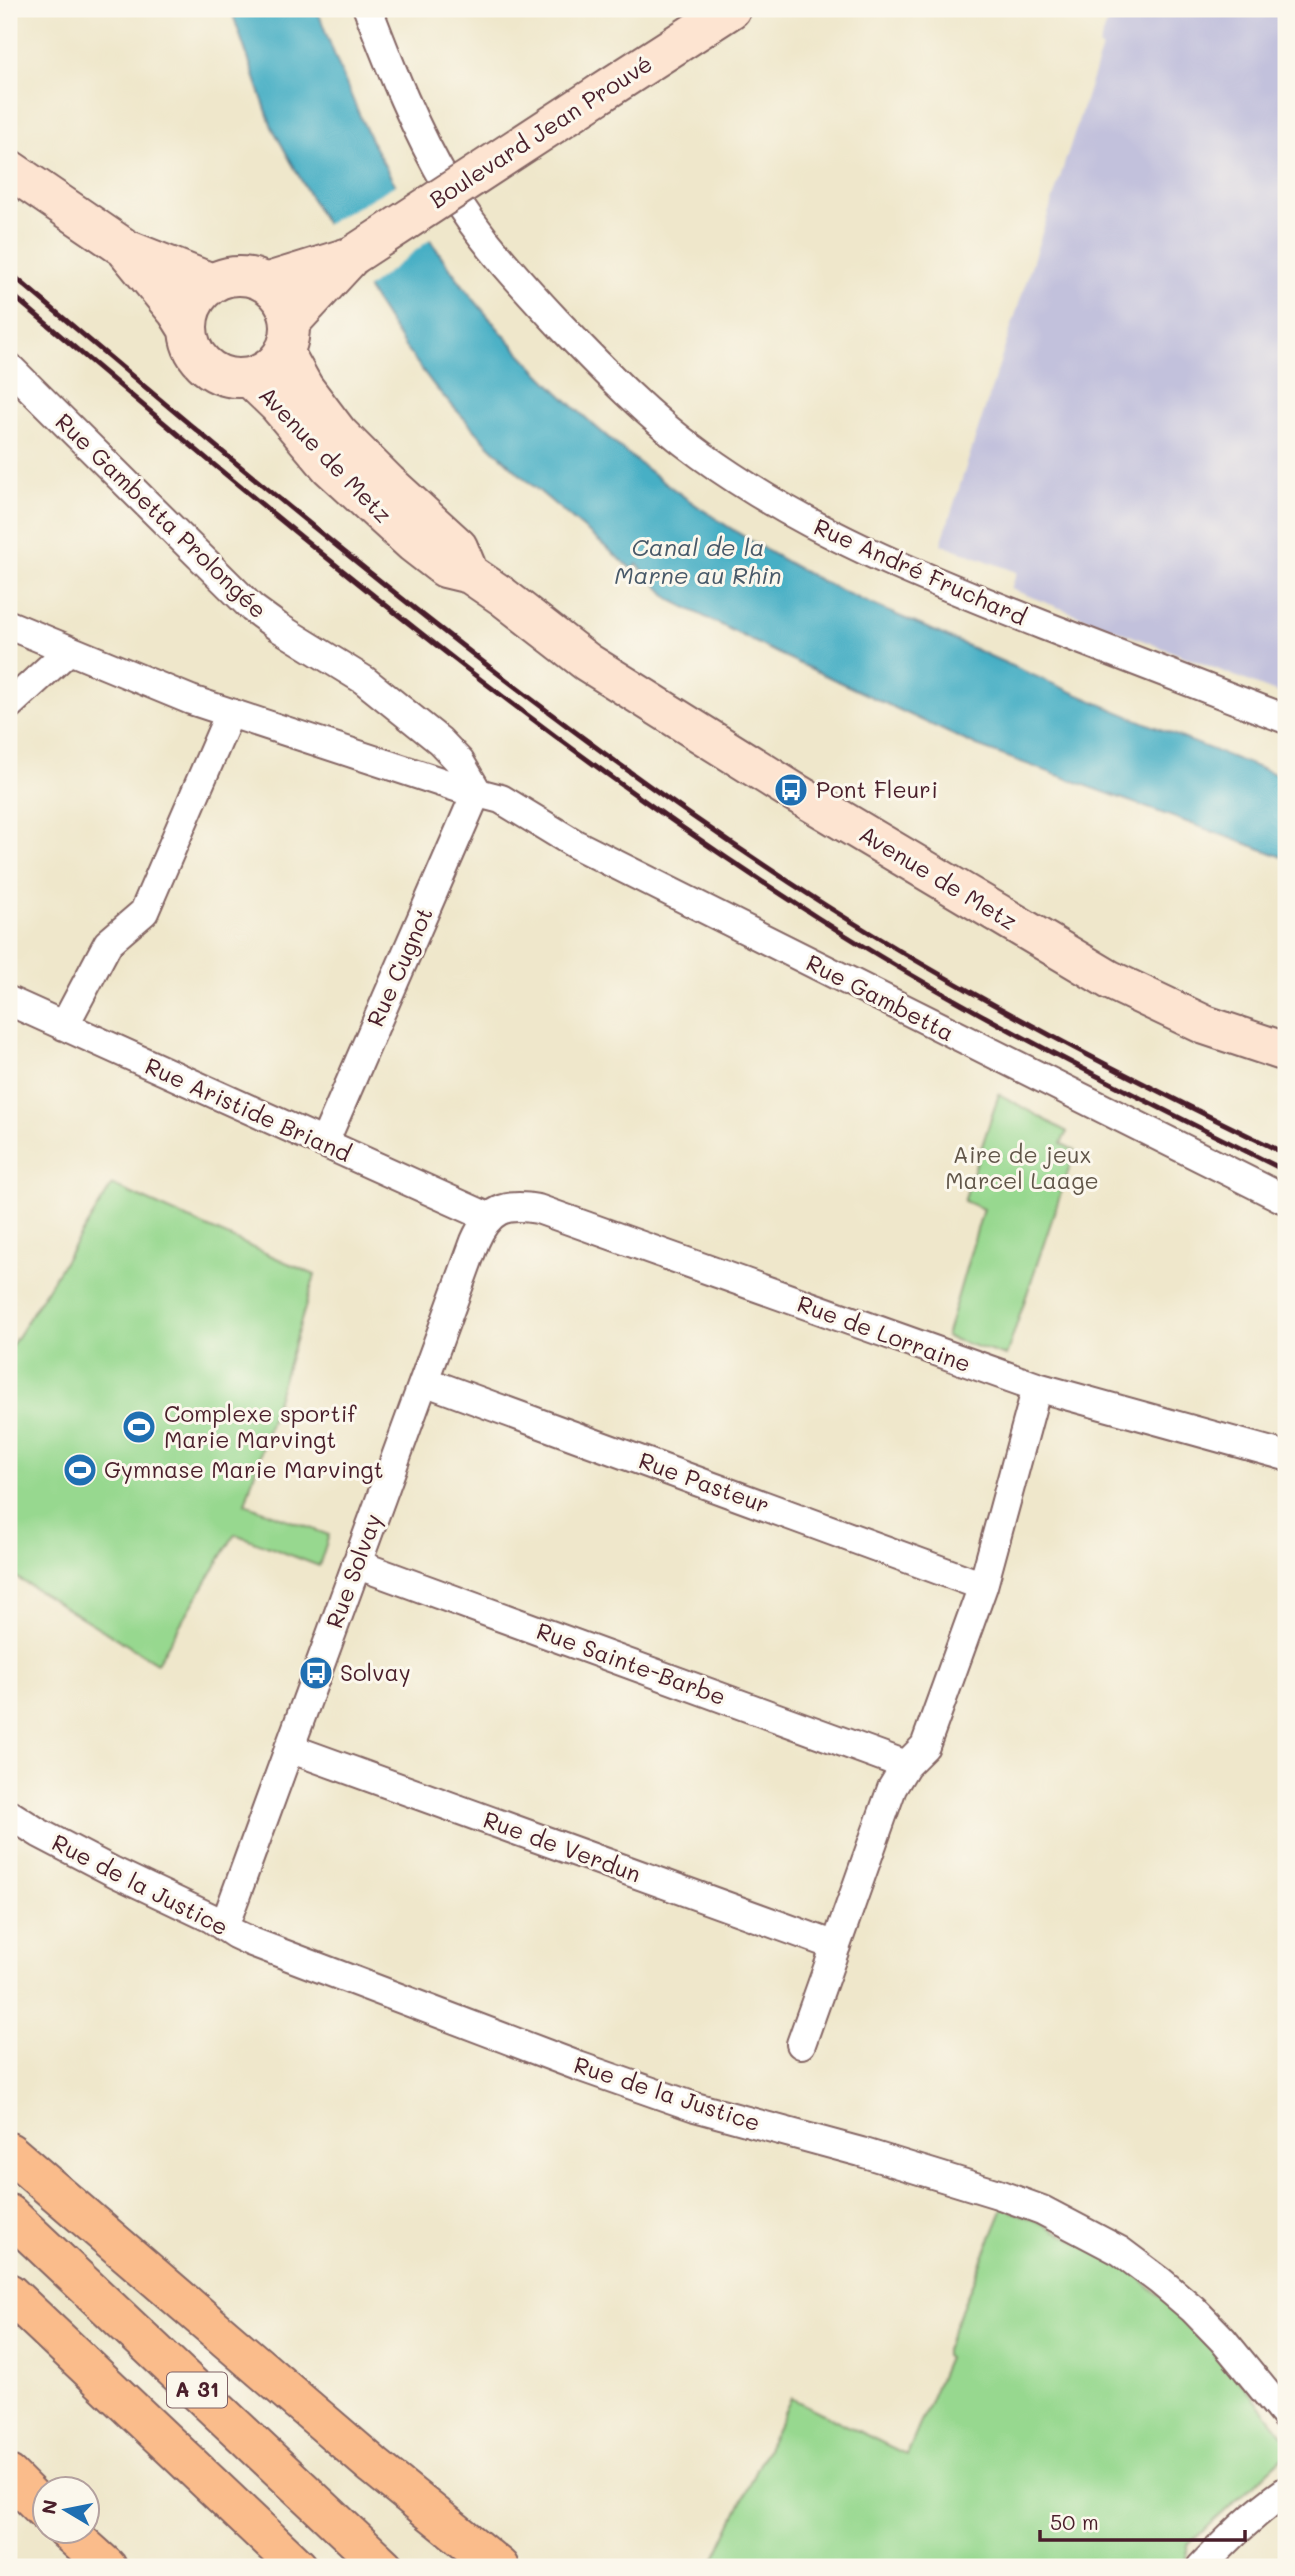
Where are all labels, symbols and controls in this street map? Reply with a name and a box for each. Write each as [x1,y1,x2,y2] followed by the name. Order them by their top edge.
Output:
[424,48,657,214] street label: Boulevard Jean Prouvé
[253,380,399,529] street label: Avenue de Metz
[50,406,274,624] street label: Rue Gambetta Prolongée
[810,511,1031,631] street label: Rue André Fruchard
[614,531,782,590] water label: Canal de la Marne au Rhin
[772,771,810,809] bus stop icon: Pont Fleuri
[816,774,938,804] place label: Pont Fleuri
[854,818,1023,936] street label: Avenue de Metz
[359,902,439,1031] street label: Rue Cugnot
[801,947,959,1047] street label: Rue Gambetta
[141,1050,356,1168] street label: Rue Aristide Briand
[945,1139,1099,1195] park label: Aire de jeux Marcel Laage
[794,1288,975,1378] street label: Rue de Lorraine
[164,1398,358,1454] place label: Complexe sportif Marie Marvingt
[120,1408,158,1446] sports icon: Complexe sportif Marie Marvingt
[635,1445,774,1520] street label: Rue Pasteur
[61,1451,99,1489] sports icon: Gymnase Marie Marvingt
[104,1454,384,1484] place label: Gymnase Marie Marvingt
[318,1509,388,1632] street label: Rue Solvay
[533,1615,730,1711] street label: Rue Sainte-Barbe
[297,1654,335,1692] bus stop icon: Solvay
[340,1657,411,1687] place label: Solvay
[479,1804,645,1888] street label: Rue de Verdun
[47,1827,234,1941] street label: Rue de la Justice
[570,2049,764,2137] street label: Rue de la Justice
[167,2372,227,2408] road number: A 31
[32,2474,102,2544] north arrow
[35,2498,62,2516] text: N
[1040,2499,1244,2543] scale bar
[1050,2508,1099,2535] text: 50 m

